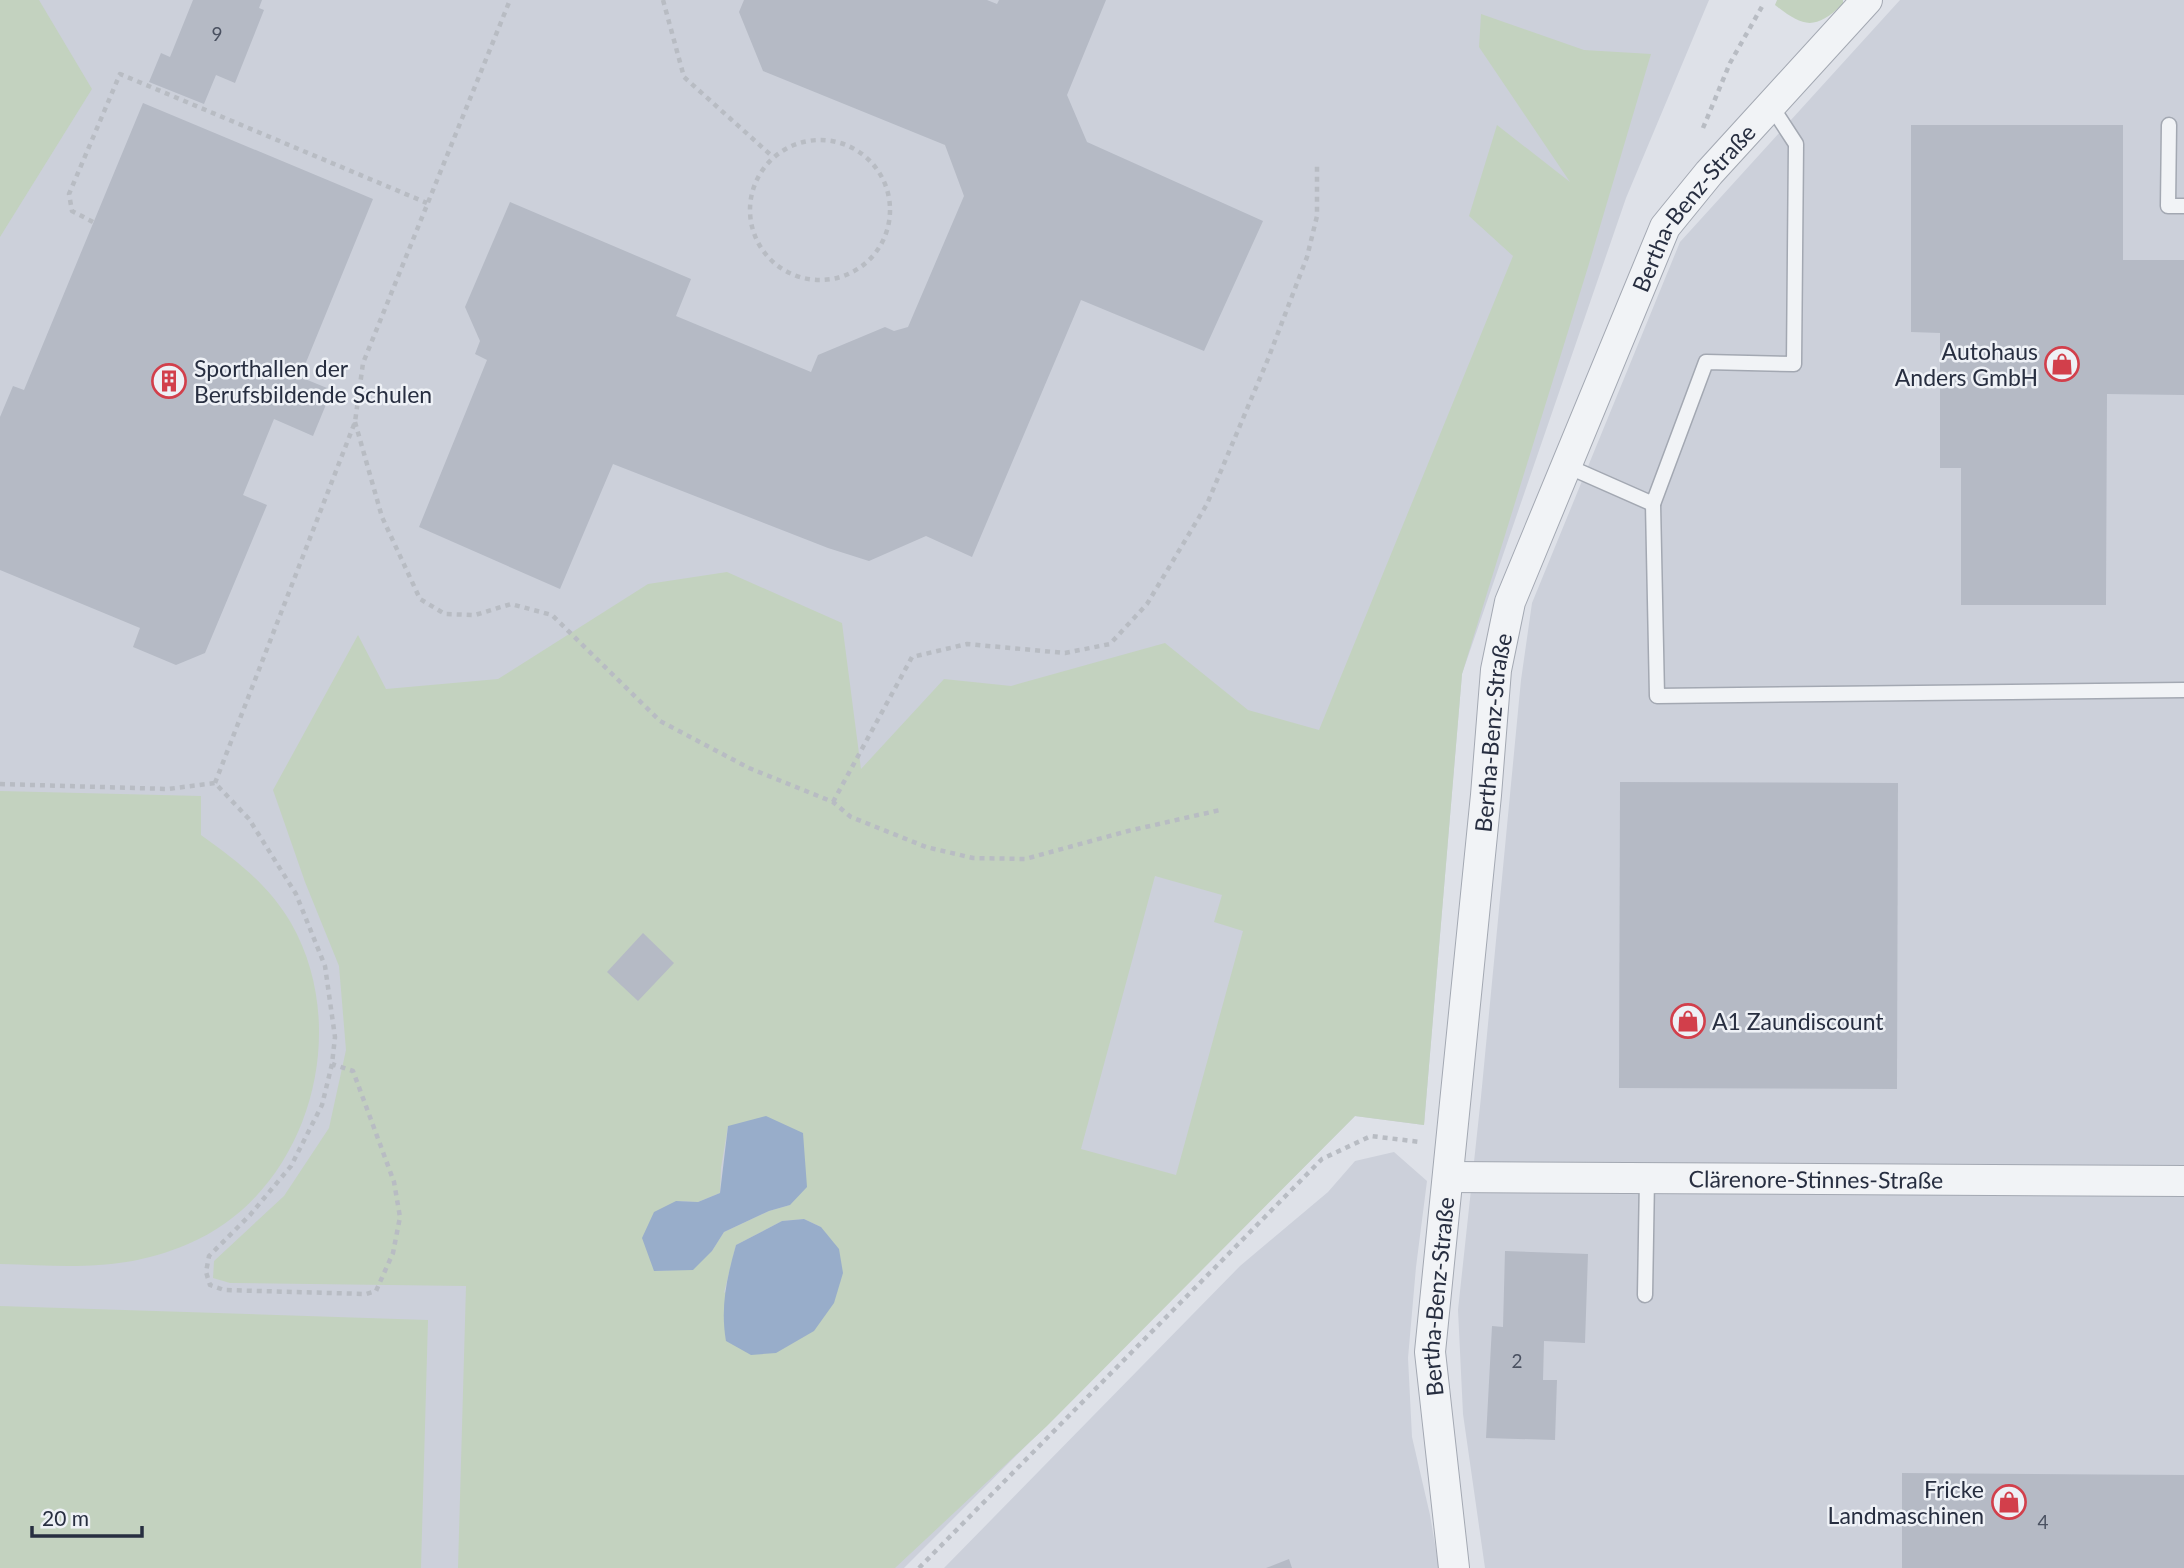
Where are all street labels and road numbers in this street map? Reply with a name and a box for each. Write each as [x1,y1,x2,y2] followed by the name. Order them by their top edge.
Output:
[1626,118,1761,296] street label: Bertha-Benz-Straße
[1468,630,1517,833] street label: Bertha-Benz-Straße
[1689,1164,1943,1194] street label: Clärenore-Stinnes-Straße
[1416,1196,1460,1398] street label: Bertha-Benz-Straße

